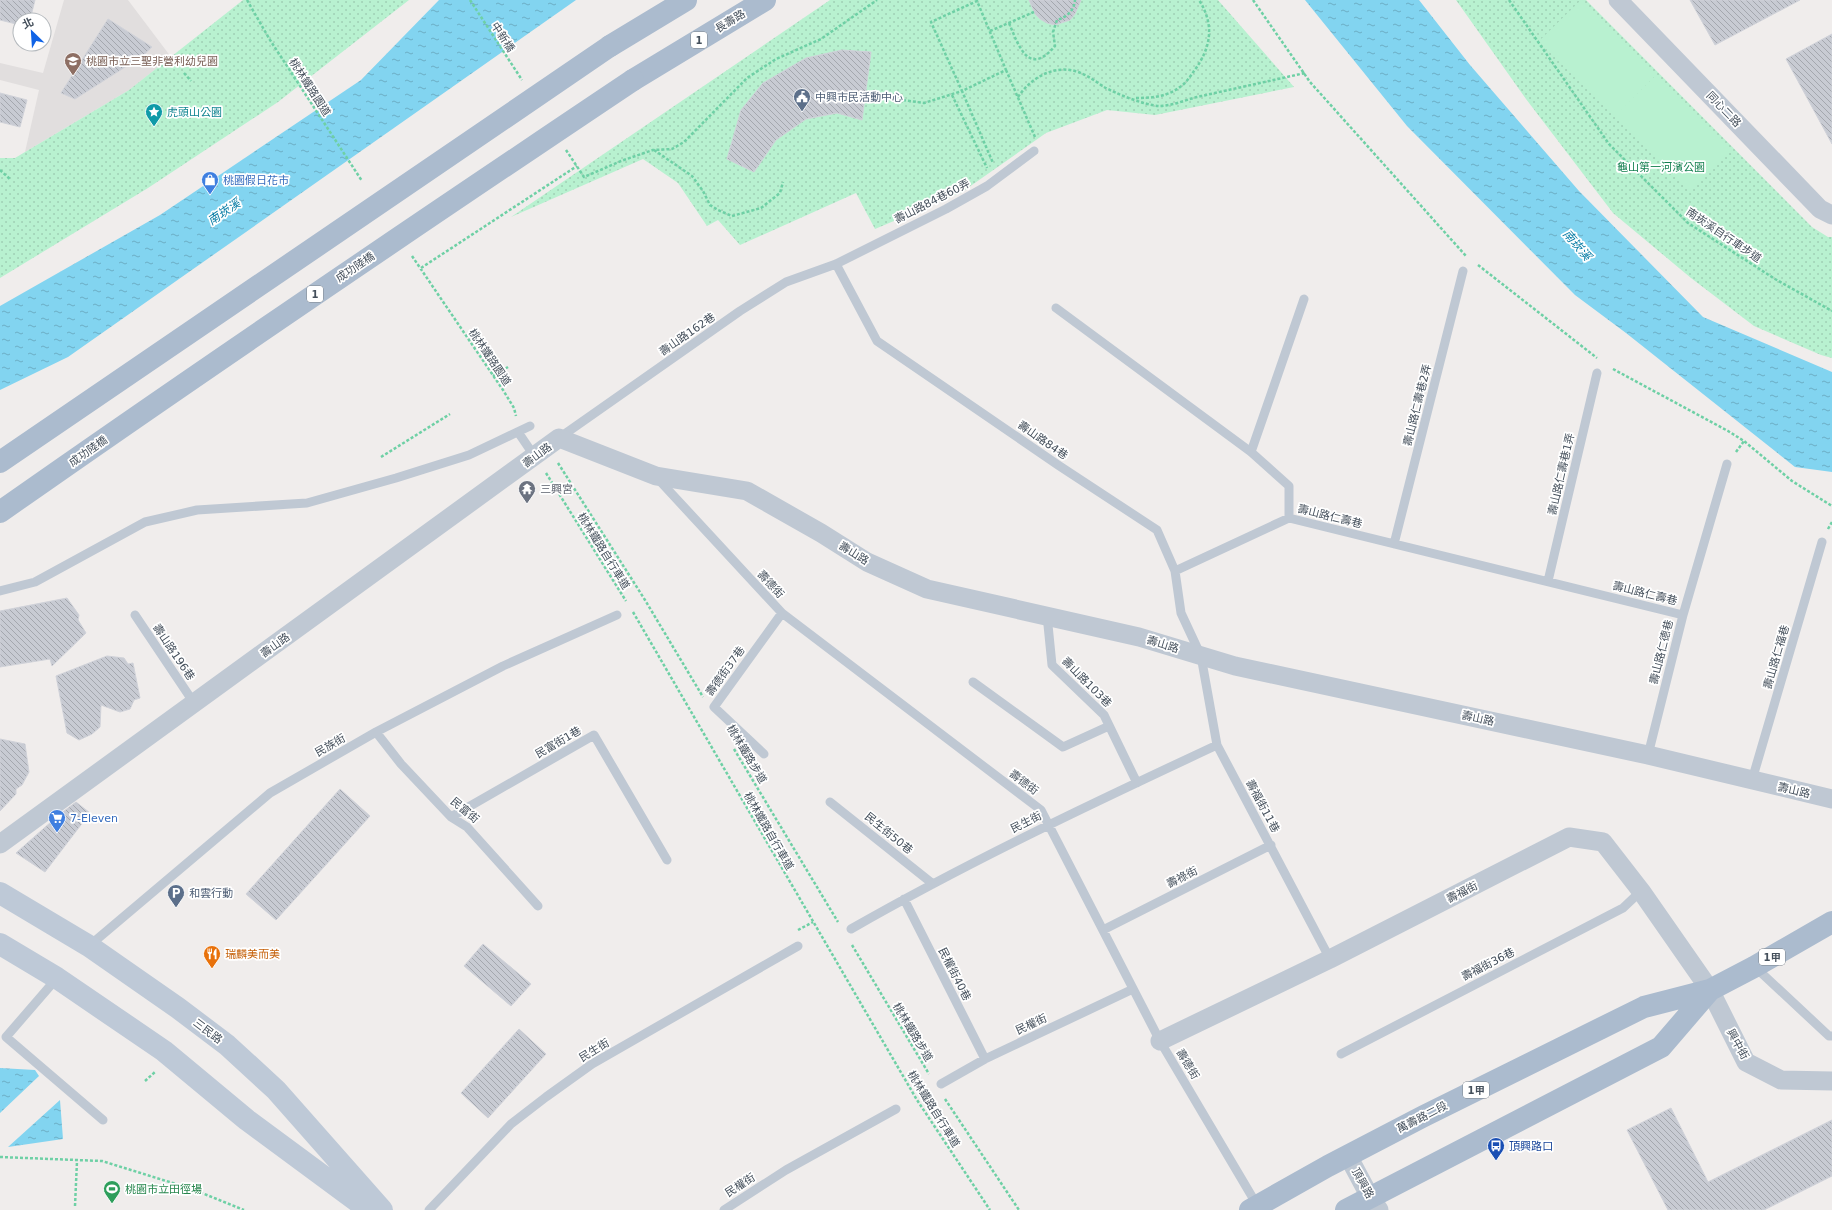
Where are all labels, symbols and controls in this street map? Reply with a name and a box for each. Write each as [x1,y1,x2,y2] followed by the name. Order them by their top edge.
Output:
[713,7,748,35] street label: 長壽路
[12,12,52,52] north arrow
[20,15,36,32] text: 北
[488,20,517,55] street label: 中新橋
[691,32,707,48] road number: 1
[63,51,83,76] school or university icon: 桃園市立三聖非營利幼兒園
[86,55,218,68] place label: 桃園市立三聖非營利幼兒園
[286,56,333,118] street label: 桃林鐵路園道
[792,87,812,112] public building icon: 中興市民活動中心
[1704,89,1744,130] street label: 同心二路
[815,91,903,104] place label: 中興市民活動中心
[144,102,164,127] place icon: 虎頭山公園
[167,106,222,119] place label: 虎頭山公園
[1617,161,1705,174] park label: 龜山第一河濱公園
[200,170,220,195] shop icon: 桃園假日花市
[223,174,289,187] place label: 桃園假日花市
[892,177,972,226] street label: 壽山路84巷60弄
[205,195,244,228] water label: 南崁溪
[1684,205,1764,265] street label: 南崁溪自行車步道
[1560,227,1595,265] water label: 南崁溪
[333,250,377,285] street label: 成功陸橋
[307,286,323,302] road number: 1
[657,310,718,358] street label: 壽山路162巷
[466,326,513,388] street label: 桃林鐵路園道
[1401,363,1434,447] street label: 壽山路仁壽巷2弄
[1015,418,1070,462] street label: 壽山路84巷
[1546,432,1577,516] street label: 壽山路仁壽巷1弄
[67,433,110,469] street label: 成功陸橋
[520,440,554,471] street label: 壽山路
[517,479,537,504] temple icon: 三興宮
[540,483,573,496] place label: 三興宮
[1296,502,1363,531] street label: 壽山路仁壽巷
[575,511,632,592] street label: 桃林鐵路自行車道
[836,539,871,568] street label: 壽山路
[755,568,787,601] street label: 壽德街
[1611,579,1678,608] street label: 壽山路仁壽巷
[1647,619,1676,686] street label: 壽山路仁德巷
[150,622,197,683] street label: 壽山路196巷
[1761,624,1792,691] street label: 壽山路仁福巷
[258,630,292,660] street label: 壽山路
[1145,633,1181,656] street label: 壽山路
[703,644,748,699] street label: 壽德街37巷
[1059,655,1114,710] street label: 壽山路103巷
[1460,709,1495,728] street label: 壽山路
[724,723,769,786] street label: 桃林鐵路步道
[533,724,584,761] street label: 民富街1巷
[313,732,348,759] street label: 民族街
[1007,767,1041,798] street label: 壽德街
[1243,778,1282,835] street label: 壽福街11巷
[1776,780,1811,801] street label: 壽山路
[741,790,796,873] street label: 桃林鐵路自行車道
[448,795,481,826] street label: 民富街
[47,808,67,833] supermarket icon: 7-Eleven
[1009,809,1044,836] street label: 民生街
[862,810,915,857] street label: 民生街50巷
[70,812,118,825] place label: 7-Eleven
[1165,864,1200,891] street label: 壽祿街
[1445,879,1480,906] street label: 壽福街
[166,883,186,908] parking icon: 和雲行動
[189,887,233,900] place label: 和雲行動
[202,944,222,969] restaurant icon: 瑞麟美而美
[936,945,974,1003] street label: 民權街40巷
[1459,945,1517,983] street label: 壽福街36巷
[225,948,280,961] place label: 瑞麟美而美
[1759,949,1785,965] road number: 1甲
[890,1001,935,1064] street label: 桃林鐵路步道
[1014,1012,1049,1037] street label: 民權街
[191,1016,225,1047] street label: 三民路
[1724,1027,1751,1062] street label: 興中街
[577,1036,612,1064] street label: 民生街
[1174,1047,1202,1082] street label: 壽德街
[905,1069,962,1150] street label: 桃林鐵路自行車道
[1463,1082,1489,1098] road number: 1甲
[1395,1099,1450,1136] street label: 萬壽路二段
[1486,1136,1506,1161] bus stop icon: 頂興路口
[1509,1140,1553,1153] place label: 頂興路口
[1349,1166,1376,1201] street label: 頂興路
[723,1171,758,1200] street label: 民權街
[102,1179,122,1204] sports icon: 桃園市立田徑場
[125,1183,202,1196] place label: 桃園市立田徑場

